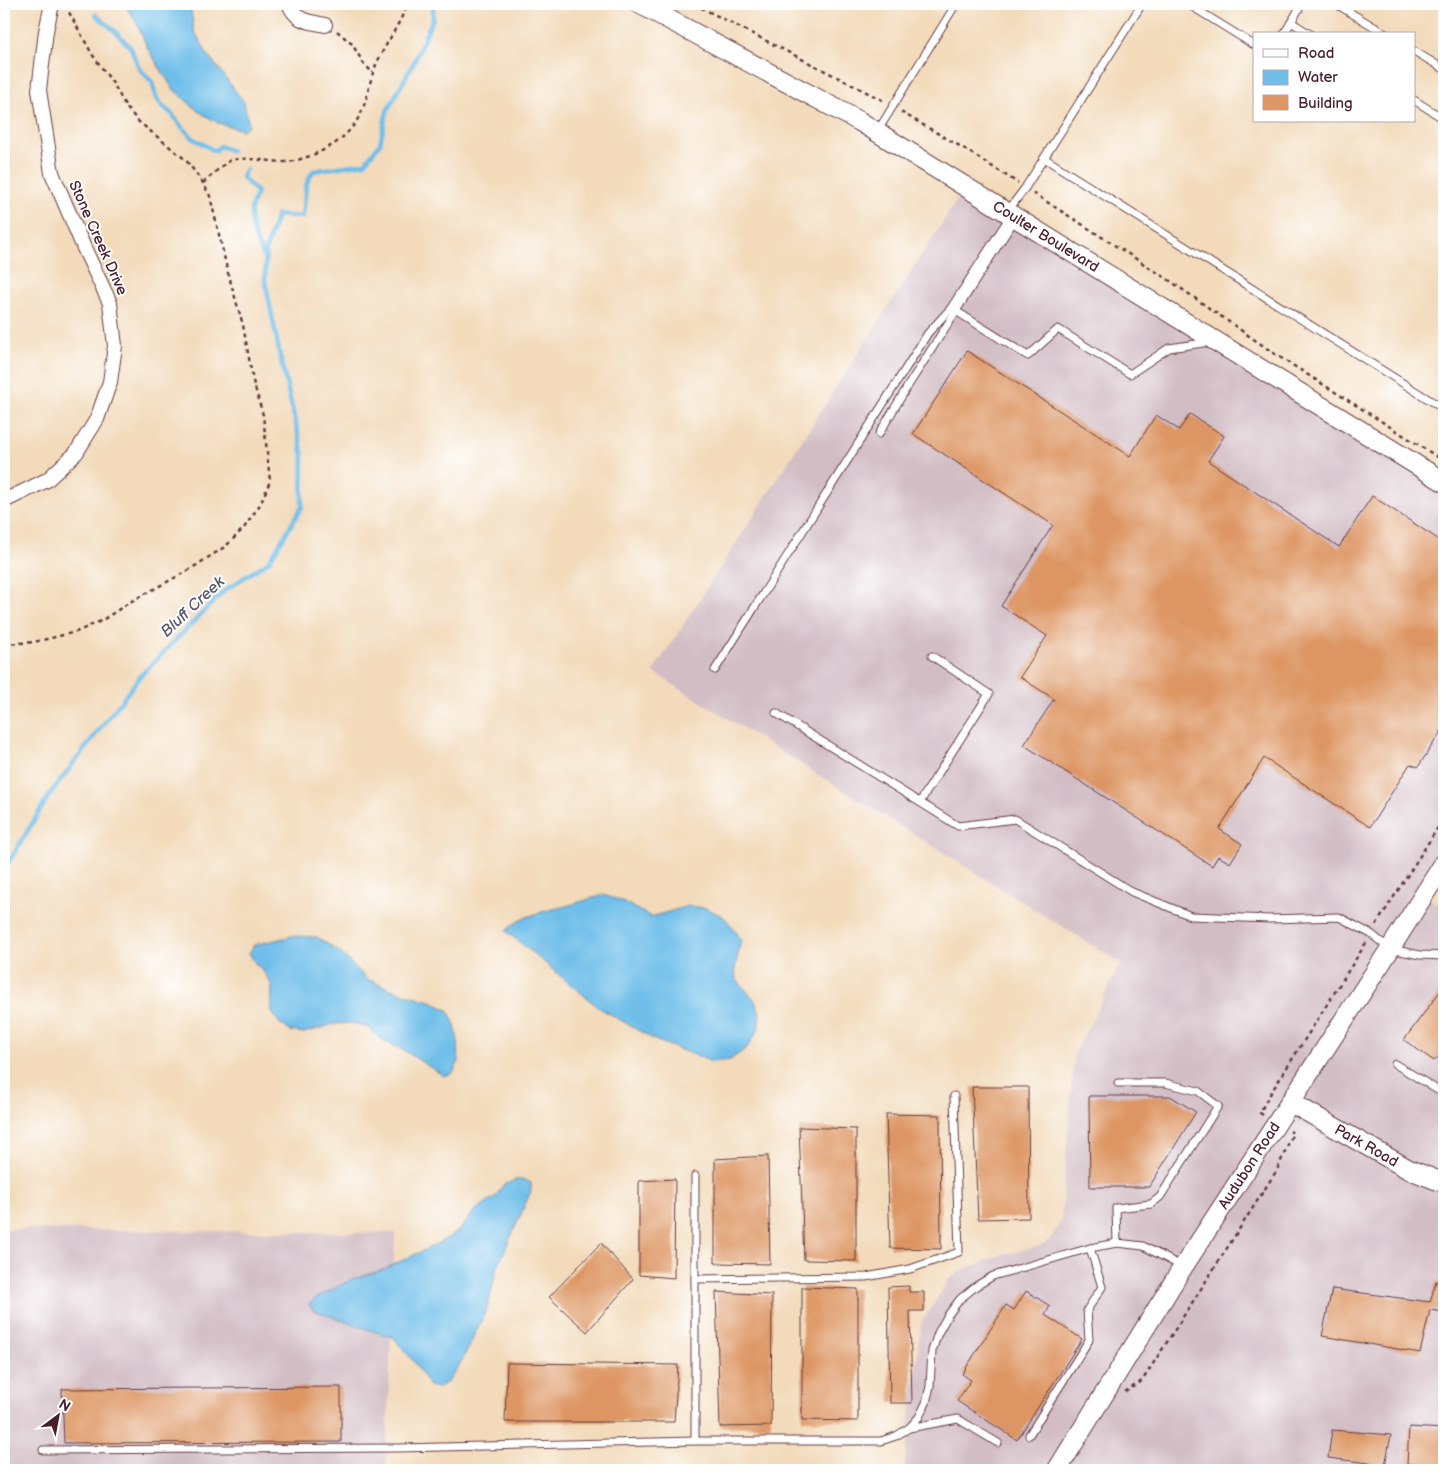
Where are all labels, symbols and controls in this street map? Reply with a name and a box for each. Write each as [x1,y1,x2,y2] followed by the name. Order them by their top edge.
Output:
[1253,32,1416,122] legend
[1298,44,1334,63] text: Road
[1298,68,1338,87] text: Water
[1298,94,1353,113] text: Building
[64,178,132,298] street label: Stone Creek Drive
[989,196,1103,276] street label: Coulter Boulevard
[157,572,230,641] water label: Bluff Creek
[1214,1118,1284,1213] street label: Audubon Road
[1331,1120,1402,1171] street label: Park Road
[32,1392,82,1442] north arrow
[56,1395,74,1415] text: N

